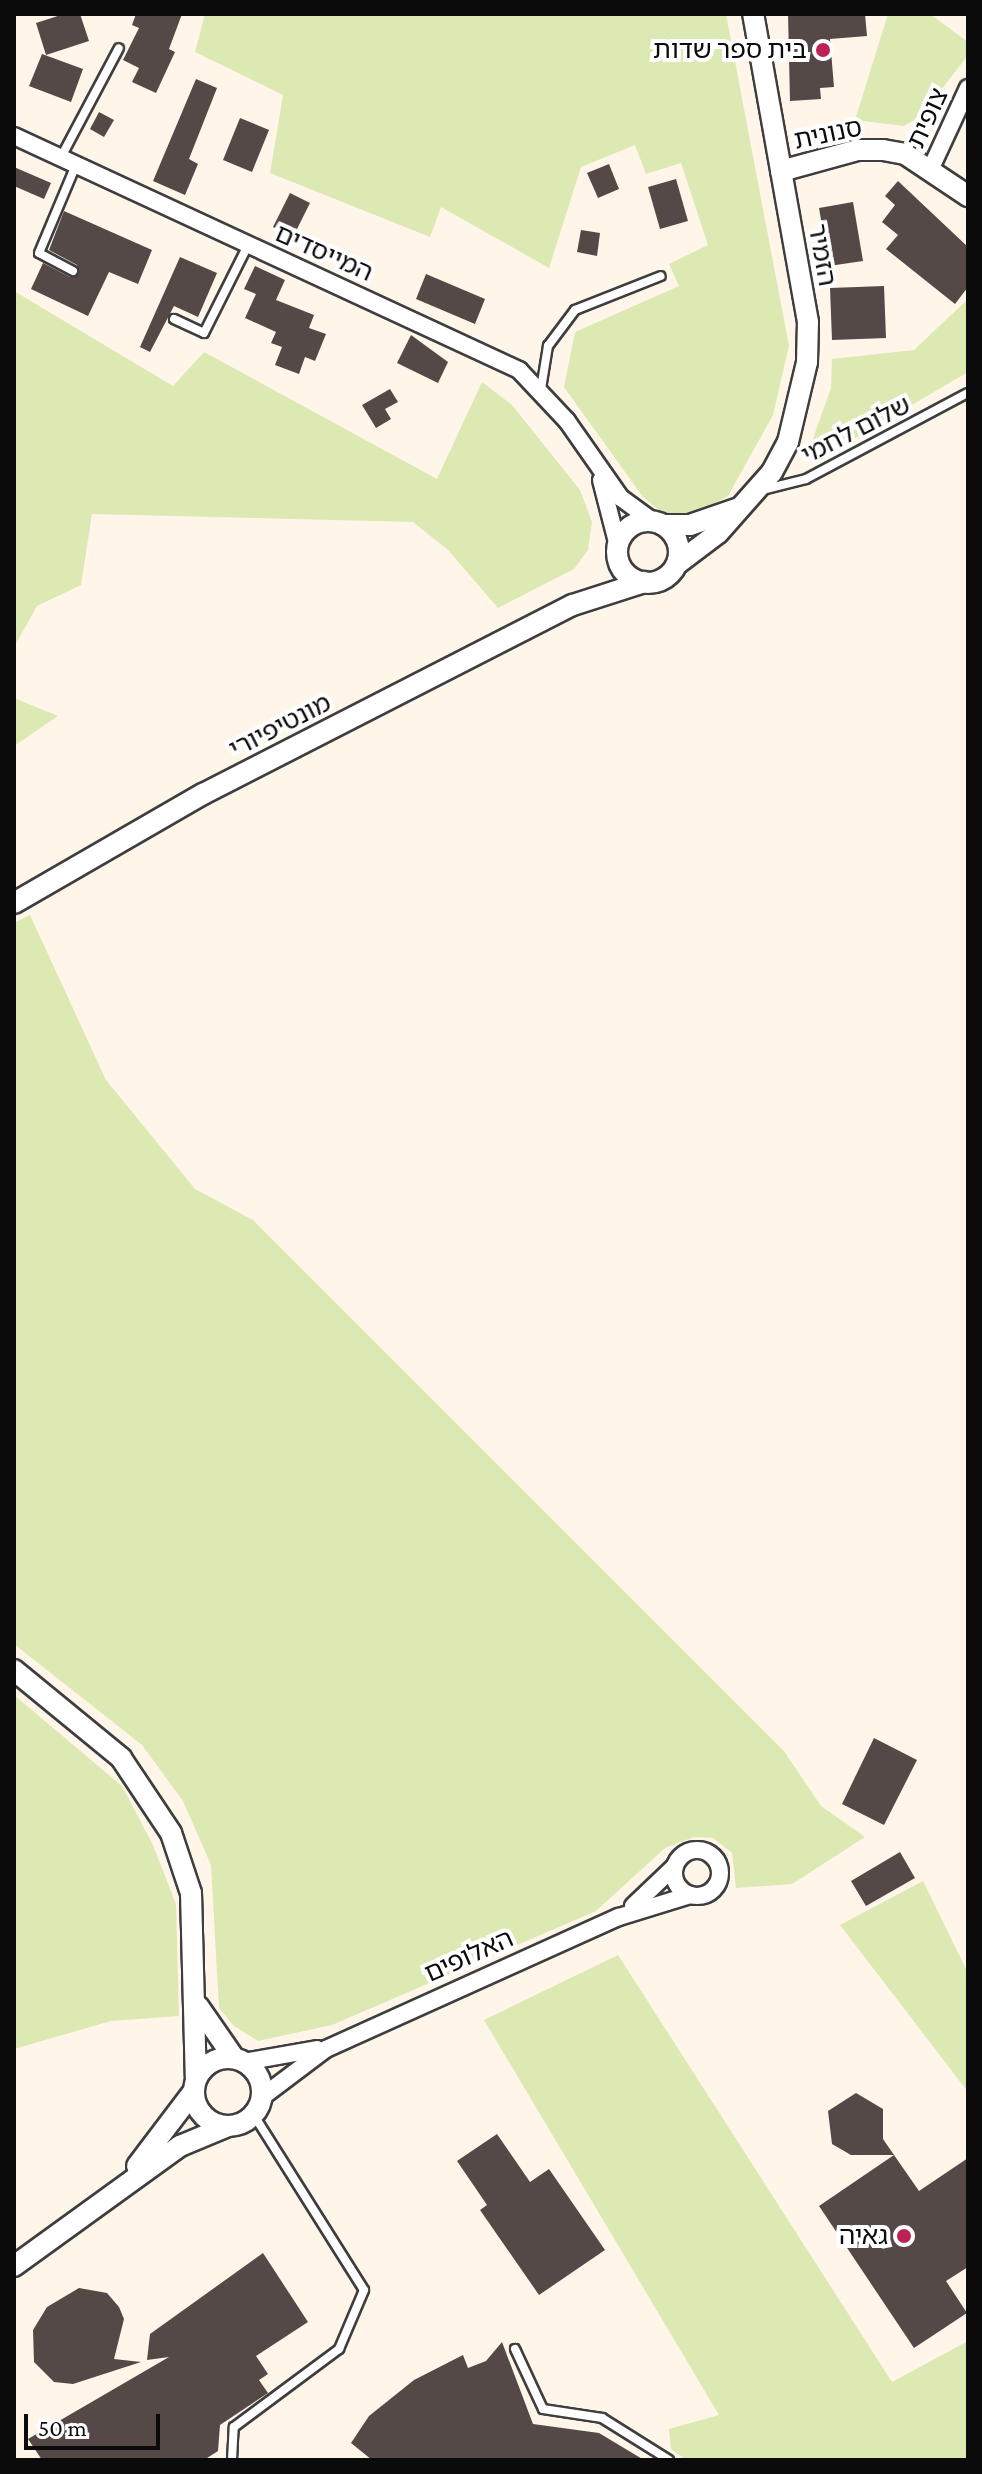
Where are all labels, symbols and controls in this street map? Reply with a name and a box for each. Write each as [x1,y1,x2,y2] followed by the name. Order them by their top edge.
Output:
[653,34,807,66] place label: בית ספר שדות
[814,41,832,59] marker: בית ספר שדות
[901,83,955,153] street label: צופית
[791,112,865,156] street label: סנונית
[270,218,378,288] street label: המייסדים
[801,221,843,289] street label: הזמיר
[796,389,916,471] street label: שלום לחמי
[224,687,336,765] street label: מונטיפיורי
[420,1923,518,1989] street label: האלופים
[839,2220,888,2252] place label: גאיה
[895,2227,913,2245] marker: גאיה
[28,2398,164,2448] scale bar
[38,2414,87,2441] text: 50 m

